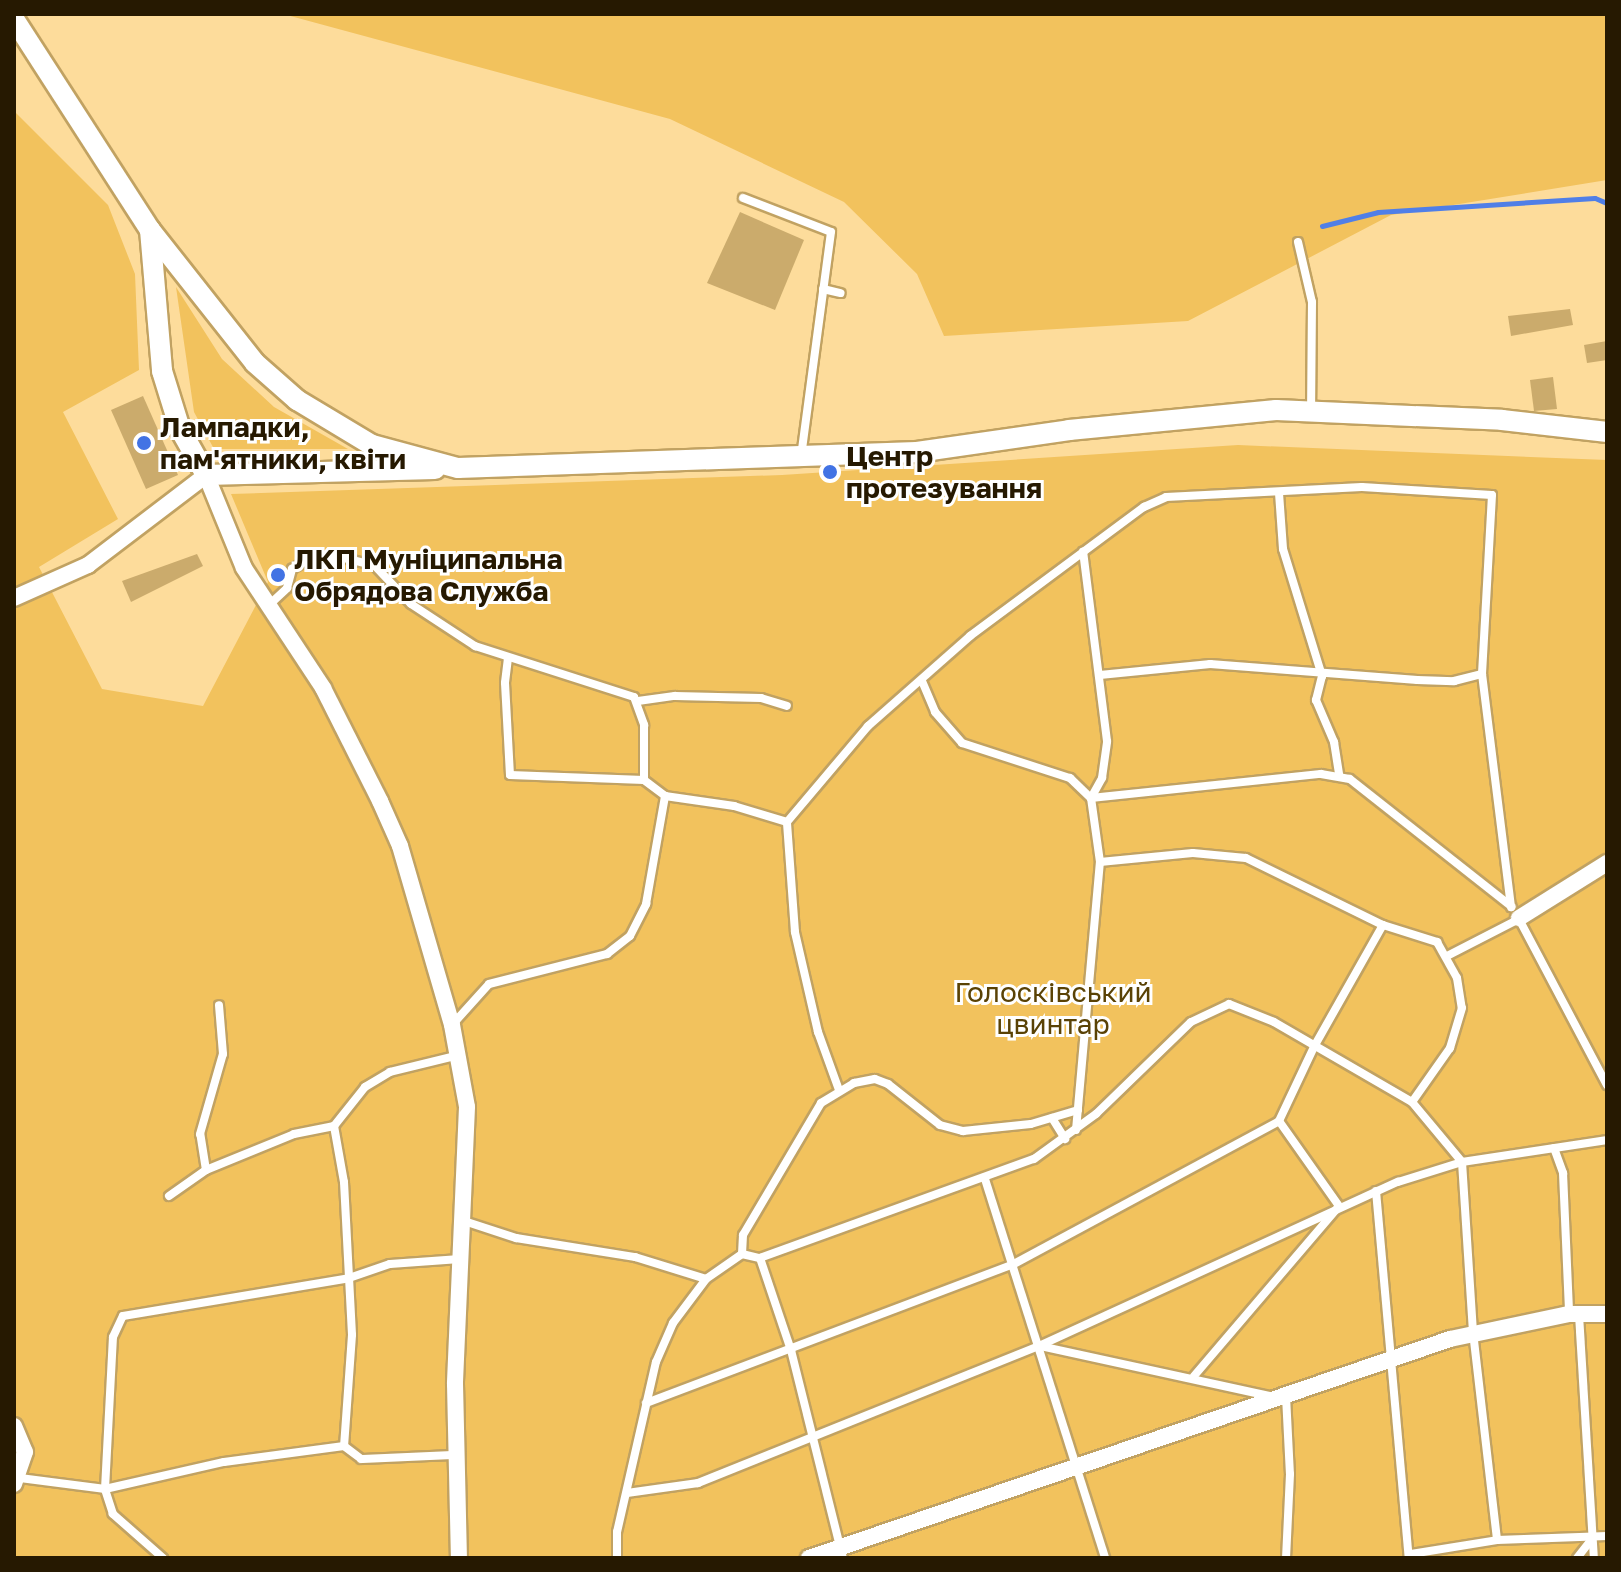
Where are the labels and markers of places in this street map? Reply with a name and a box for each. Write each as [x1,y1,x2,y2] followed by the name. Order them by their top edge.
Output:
[160,410,406,476] place label: Лампадки, пам'ятники, квіти
[135,434,153,452] marker: Лампадки, пам'ятники, квіти
[846,439,1042,505] place label: Центр протезування
[821,463,839,481] marker: Центр протезування
[294,542,563,608] place label: ЛКП Муніципальна Обрядова Служба
[269,566,287,584] marker: ЛКП Муніципальна Обрядова Служба

